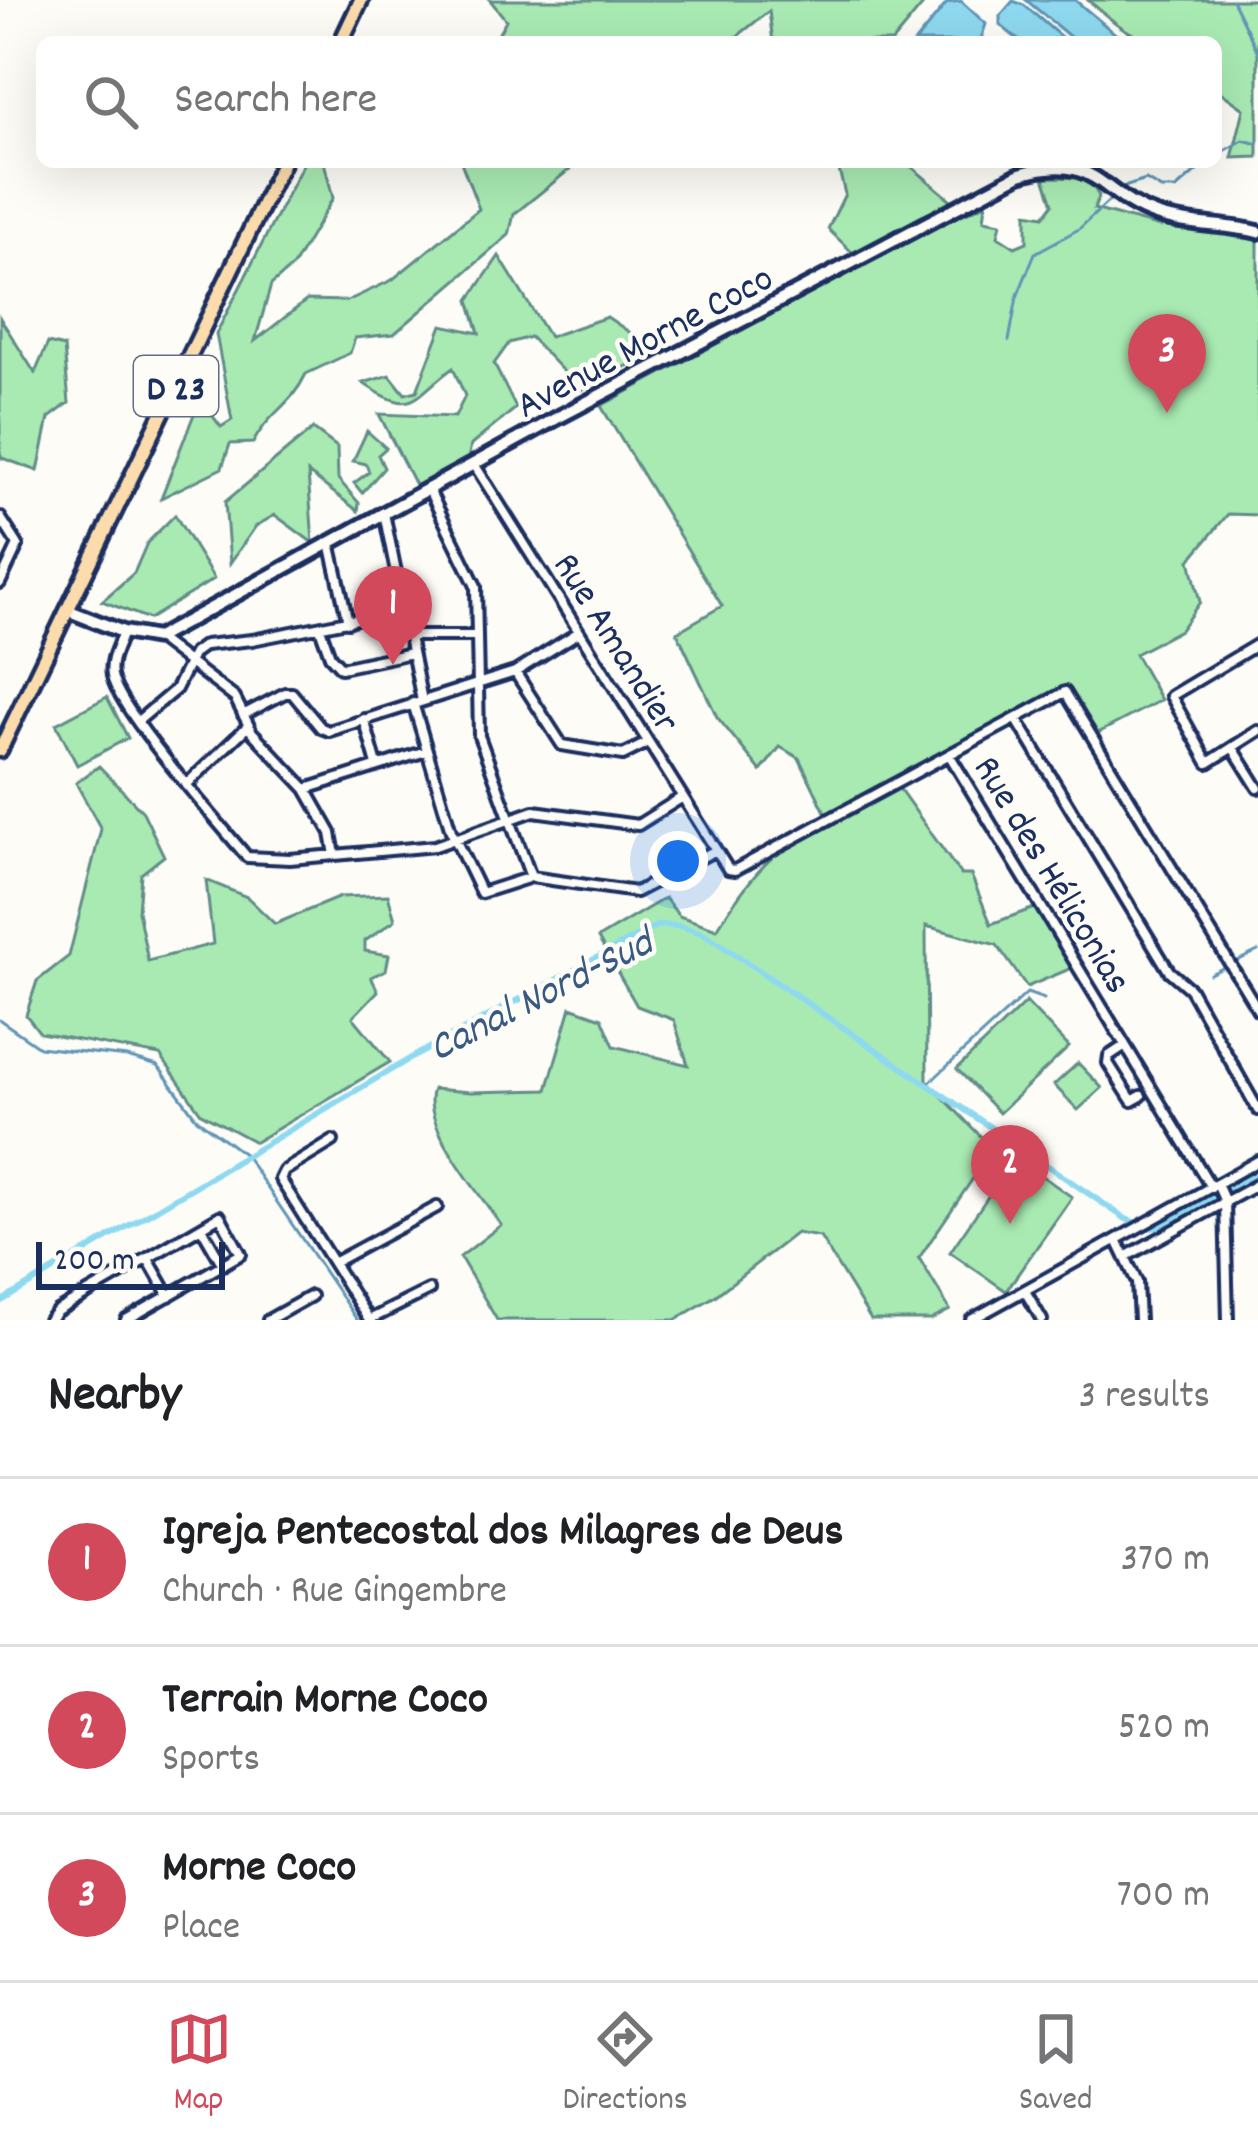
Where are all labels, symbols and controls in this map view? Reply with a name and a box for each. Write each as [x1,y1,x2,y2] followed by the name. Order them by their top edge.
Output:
[36,36,1222,168] search box
[78,69,144,135] icon: search
[174,70,377,134] text: Search here
[508,254,784,436] street label: Avenue Morne Coco
[1128,314,1206,413] pin: 3
[134,356,218,416] road number: D 23
[536,544,691,746] street label: Rue Amandier
[354,566,432,665] pin: 1
[957,747,1142,1006] street label: Rue des Héliconias
[648,831,708,891] your location
[420,914,669,1080] water label: Canal Nord-Sud
[971,1125,1049,1224] pin: 2
[36,1236,225,1289] scale bar
[54,1239,135,1286] text: 200 m
[48,1362,181,1434] text: Nearby
[1079,1371,1210,1426] text: 3 results
[162,1502,843,1566] text: Igreja Pentecostal dos Milagres de Deus
[83,1534,91,1589] text: 1
[1121,1534,1210,1589] text: 370 m
[162,1566,507,1621] text: Church · Rue Gingembre
[162,1670,488,1734] text: Terrain Morne Coco
[78,1702,96,1757] text: 2
[1118,1702,1210,1757] text: 520 m
[162,1734,260,1789] text: Sports
[162,1838,356,1902] text: Morne Coco
[78,1870,96,1925] text: 3
[1117,1870,1210,1925] text: 700 m
[162,1902,240,1957] text: Place
[166,2006,232,2125] tab: Map
[563,2006,688,2125] tab: Directions
[1019,2006,1092,2125] tab: Saved

